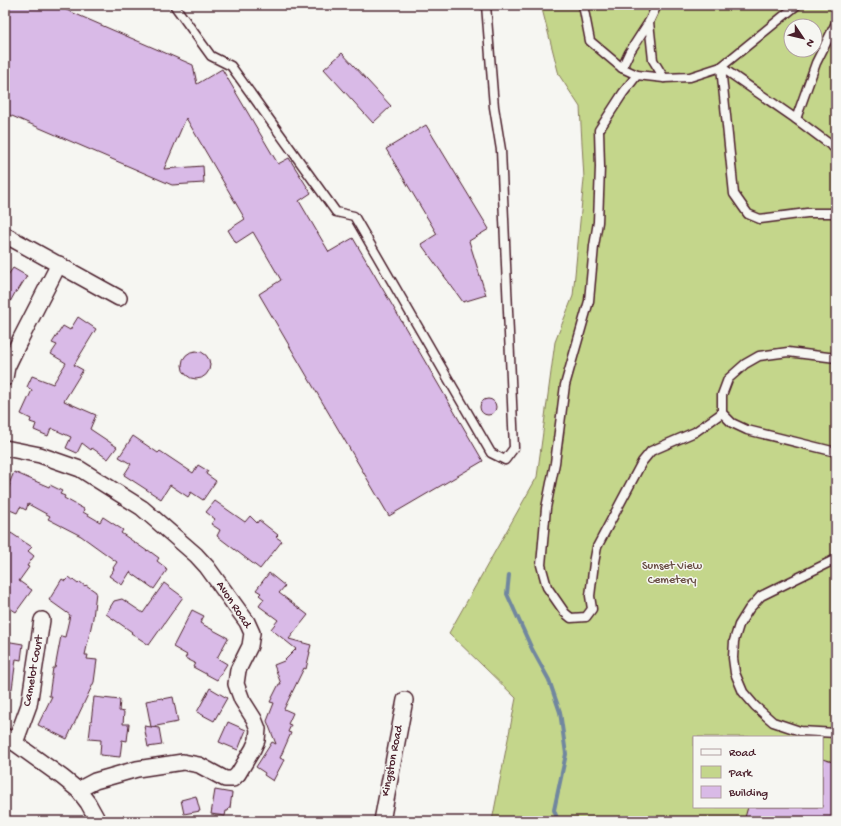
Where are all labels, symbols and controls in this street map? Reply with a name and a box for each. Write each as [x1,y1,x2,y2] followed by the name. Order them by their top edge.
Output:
[783,18,823,58] north arrow
[803,36,817,49] text: N
[642,560,703,588] park label: Sunset View Cemetery
[212,579,254,632] street label: Avon Road
[21,633,47,708] street label: Camelot Court
[379,723,407,798] street label: Kingston Road
[693,736,823,808] legend
[729,747,756,761] text: Road
[728,767,754,781] text: Park
[728,787,768,801] text: Building

